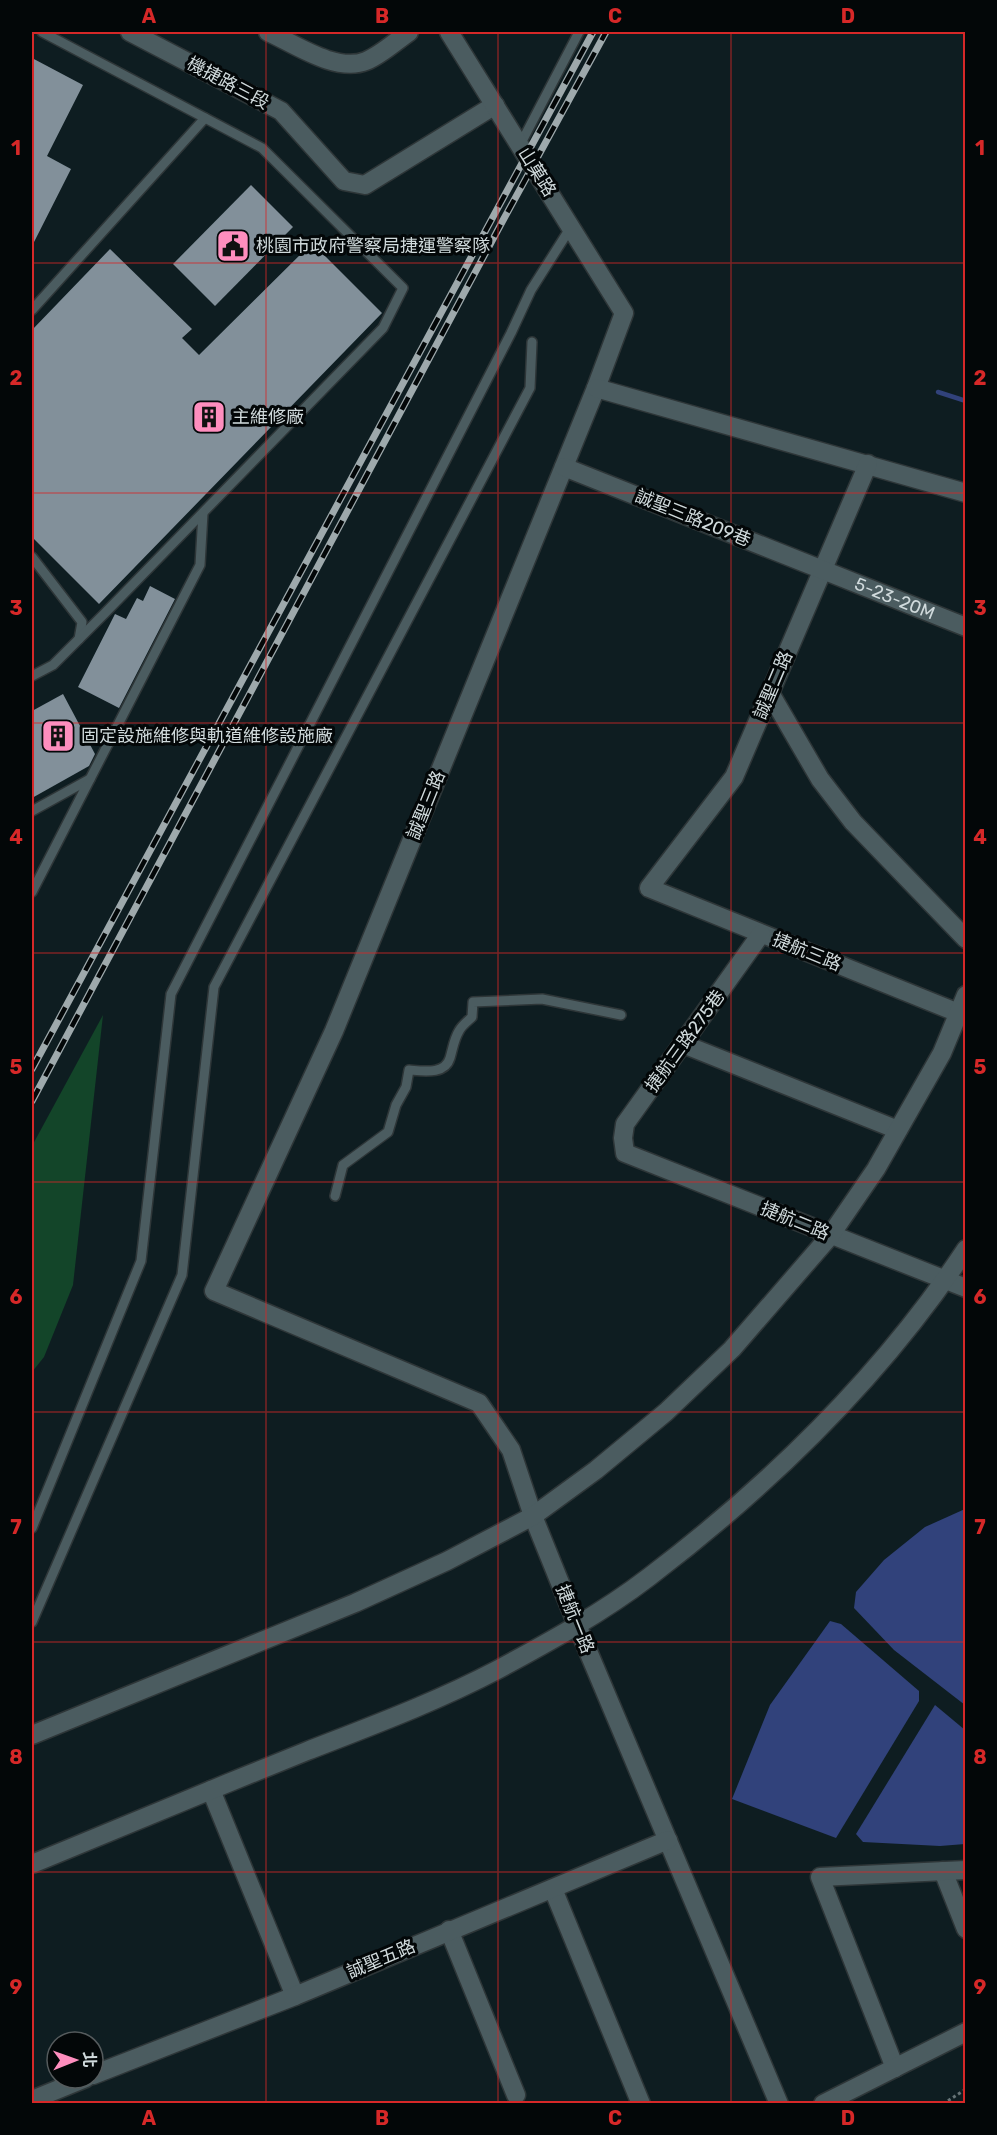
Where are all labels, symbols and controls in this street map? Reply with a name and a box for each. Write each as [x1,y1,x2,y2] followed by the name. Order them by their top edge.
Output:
[142,4,157,28] text: A
[375,4,389,28] text: B
[608,4,622,28] text: C
[841,4,855,28] text: D
[183,52,273,114] street label: 機捷路三段
[11,136,21,160] text: 1
[975,136,985,160] text: 1
[513,143,561,201] street label: 山菓路
[215,228,251,264] public building icon: 桃園市政府警察局捷運警察隊
[256,235,490,257] place label: 桃園市政府警察局捷運警察隊
[10,366,23,390] text: 2
[974,366,987,390] text: 2
[191,399,227,435] building icon: 主維修廠
[232,406,304,428] place label: 主維修廠
[632,485,754,551] street label: 誠聖三路209巷
[851,573,938,624] street label: 5-23-20M
[9,596,23,620] text: 3
[973,596,987,620] text: 3
[749,648,797,722] street label: 誠聖二路
[40,718,76,754] building icon: 固定設施維修與軌道維修設施廠
[81,725,333,747] place label: 固定設施維修與軌道維修設施廠
[402,768,450,842] street label: 誠聖三路
[9,825,23,849] text: 4
[973,825,987,849] text: 4
[770,928,844,976] street label: 捷航三路
[641,986,729,1096] street label: 捷航三路275巷
[10,1055,23,1079] text: 5
[974,1055,987,1079] text: 5
[758,1197,832,1245] street label: 捷航二路
[9,1285,23,1309] text: 6
[973,1285,987,1309] text: 6
[10,1515,22,1539] text: 7
[974,1515,986,1539] text: 7
[551,1582,599,1656] street label: 捷航一路
[9,1745,23,1769] text: 8
[973,1745,987,1769] text: 8
[344,1935,418,1983] street label: 誠聖五路
[10,1975,23,1999] text: 9
[974,1975,987,1999] text: 9
[45,2030,105,2090] north arrow
[80,2052,99,2068] text: 北
[142,2106,157,2130] text: A
[375,2106,389,2130] text: B
[608,2106,622,2130] text: C
[841,2106,855,2130] text: D

